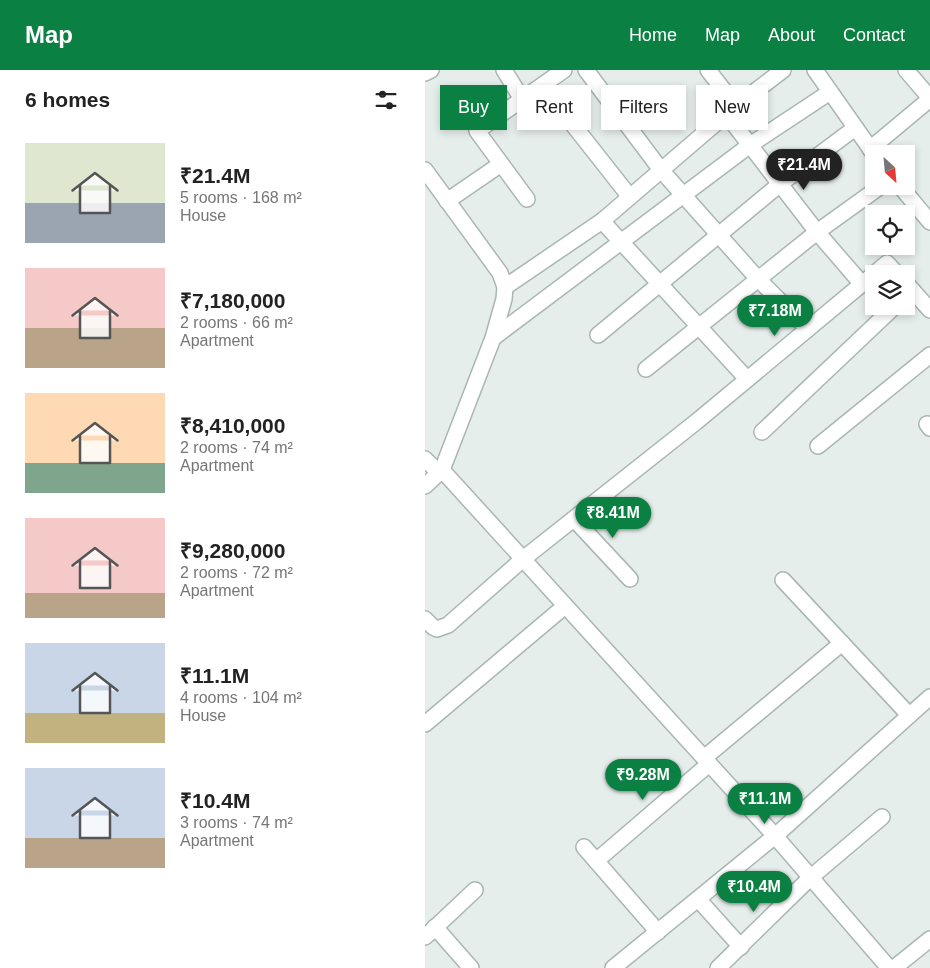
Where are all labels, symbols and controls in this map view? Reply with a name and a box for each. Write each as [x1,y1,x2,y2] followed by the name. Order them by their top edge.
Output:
[25,21,73,48] text: Map
[629,25,677,45] text: Home
[705,25,740,45] text: Map
[768,25,815,45] text: About
[843,25,905,45] text: Contact
[440,85,507,130] chip: Buy
[517,85,591,130] chip: Rent
[601,85,686,130] chip: Filters
[696,85,768,130] chip: New
[372,86,400,114] icon: filters
[25,88,110,111] text: 6 homes
[865,145,915,195] north arrow
[865,145,915,315] map controls
[763,148,845,191] pin: ₹21.4M
[777,156,831,173] text: ₹21.4M
[65,163,125,223] icon: home
[180,164,250,187] text: ₹21.4M
[180,189,302,206] text: 5 rooms · 168 m²
[865,205,915,255] button: locate
[180,207,226,224] text: House
[865,265,915,315] button: layers
[65,288,125,348] icon: home
[180,289,285,312] text: ₹7,180,000
[734,294,816,337] pin: ₹7.18M
[748,302,802,319] text: ₹7.18M
[180,314,293,331] text: 2 rooms · 66 m²
[180,332,254,349] text: Apartment
[65,413,125,473] icon: home
[180,414,285,437] text: ₹8,410,000
[180,439,293,456] text: 2 rooms · 74 m²
[180,457,254,474] text: Apartment
[572,496,654,539] pin: ₹8.41M
[586,504,640,521] text: ₹8.41M
[65,538,125,598] icon: home
[180,539,285,562] text: ₹9,280,000
[180,564,293,581] text: 2 rooms · 72 m²
[180,582,254,599] text: Apartment
[65,663,125,723] icon: home
[180,664,249,687] text: ₹11.1M
[180,689,302,706] text: 4 rooms · 104 m²
[180,707,226,724] text: House
[602,758,684,801] pin: ₹9.28M
[616,766,670,783] text: ₹9.28M
[724,782,806,825] pin: ₹11.1M
[65,788,125,848] icon: home
[180,789,250,812] text: ₹10.4M
[739,790,791,807] text: ₹11.1M
[180,814,293,831] text: 3 rooms · 74 m²
[180,832,254,849] text: Apartment
[713,870,795,913] pin: ₹10.4M
[727,878,781,895] text: ₹10.4M

